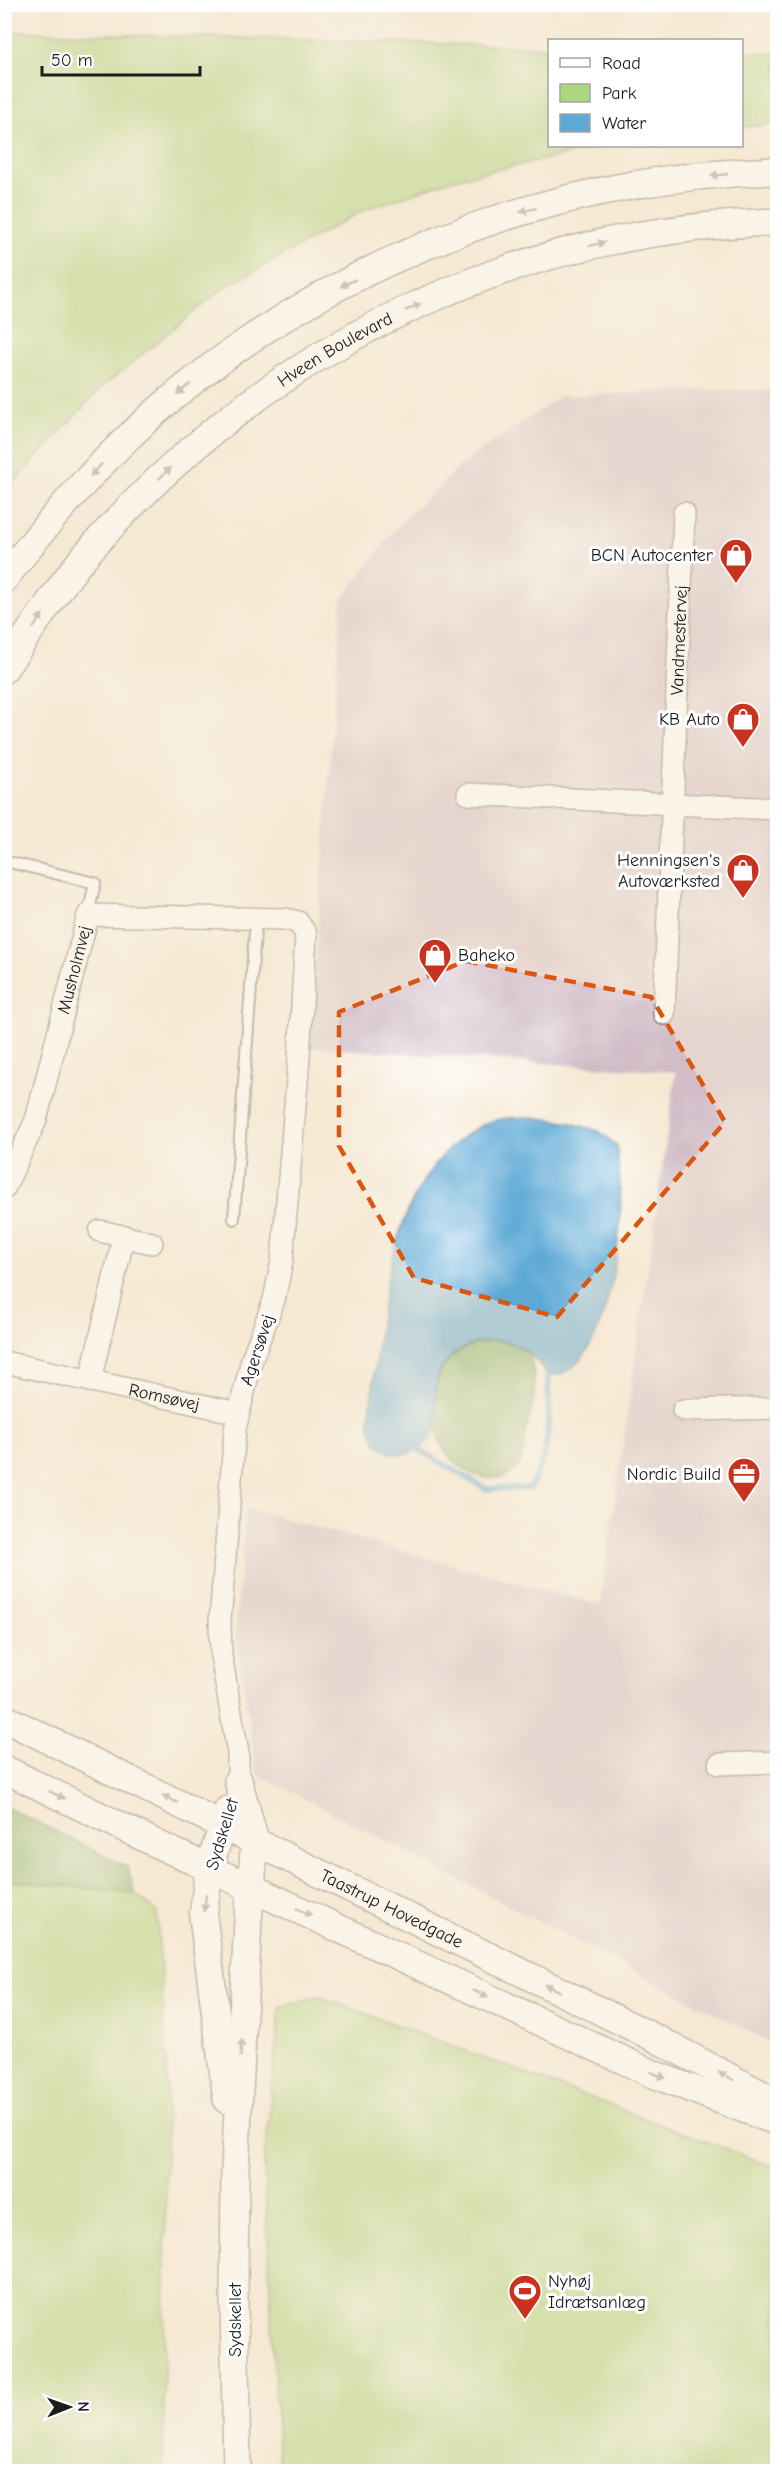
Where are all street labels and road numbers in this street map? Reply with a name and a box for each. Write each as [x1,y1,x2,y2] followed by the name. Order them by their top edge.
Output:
[274,308,396,392] street label: Hveen Boulevard
[667,585,692,696] street label: Vandmestervej
[53,924,96,1016] street label: Musholmvej
[236,1312,279,1388] street label: Agersøvej
[127,1379,202,1415] street label: Romsøvej
[202,1795,244,1873] street label: Sydskellet
[317,1865,466,1953] street label: Taastrup Hovedgade
[225,2282,246,2357] street label: Sydskellet

